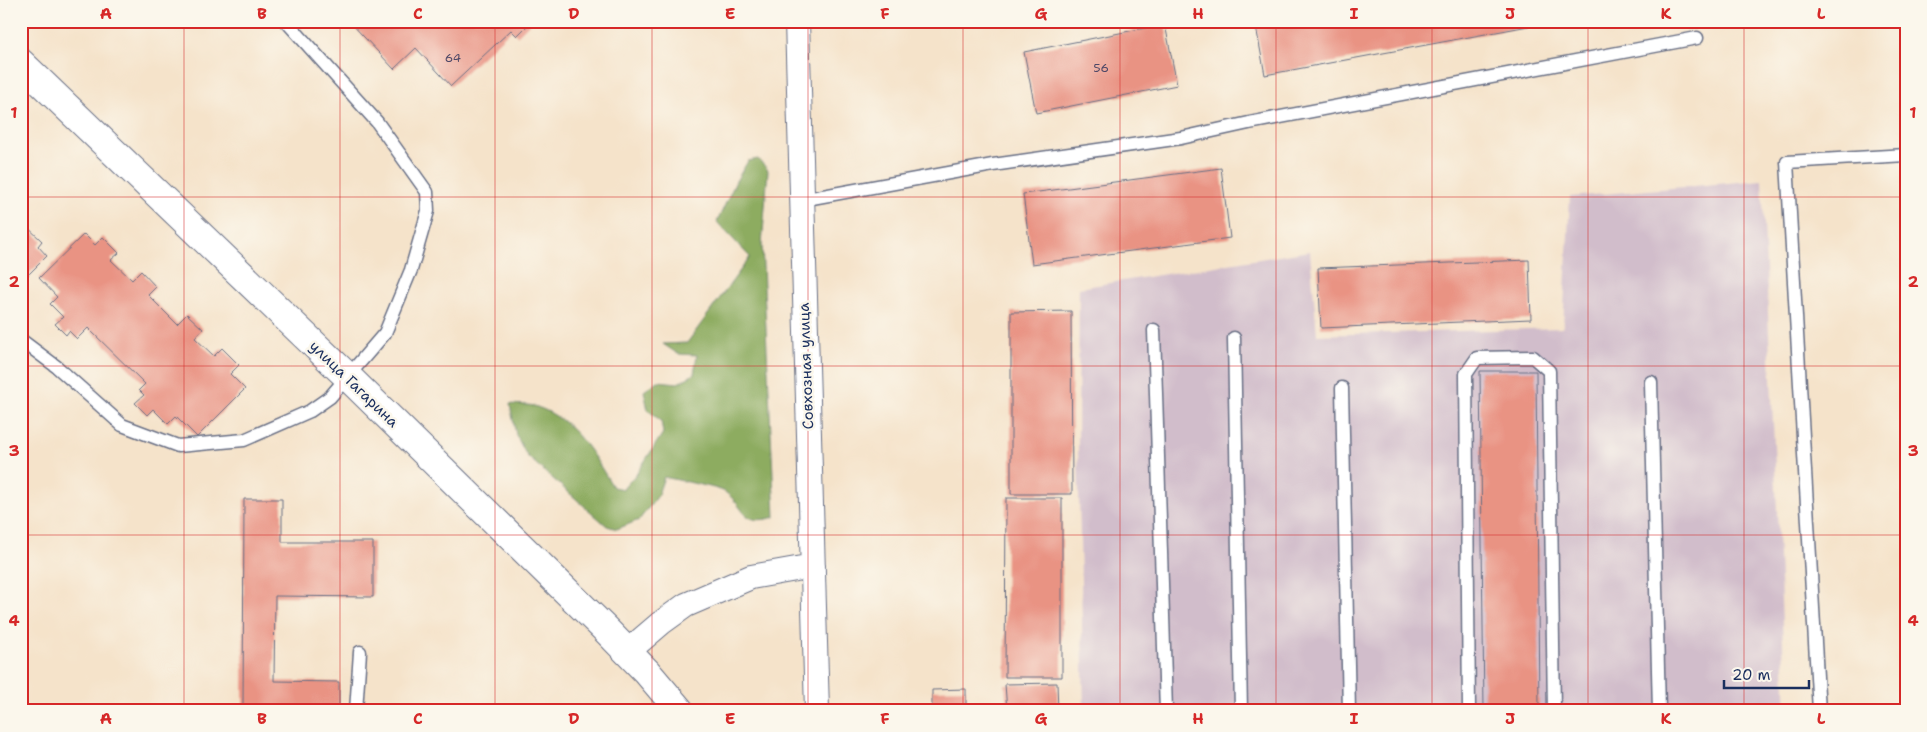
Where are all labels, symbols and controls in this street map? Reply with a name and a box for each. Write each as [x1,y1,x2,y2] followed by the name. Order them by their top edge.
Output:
[100,3,112,24] text: A
[257,3,267,24] text: B
[413,3,423,24] text: C
[568,3,580,24] text: D
[725,3,735,24] text: E
[880,3,890,24] text: F
[1035,3,1048,24] text: G
[1192,3,1204,24] text: H
[1350,3,1359,24] text: I
[1505,3,1515,24] text: J
[1661,3,1672,24] text: K
[1817,3,1826,24] text: L
[445,50,461,66] house number: 64
[1093,60,1109,76] house number: 56
[10,102,18,123] text: 1
[1909,102,1917,123] text: 1
[8,271,20,292] text: 2
[1907,271,1919,292] text: 2
[794,302,818,430] street label: Совхозная улица
[305,336,403,432] street label: улица Гагарина
[8,440,20,461] text: 3
[1907,440,1919,461] text: 3
[8,610,20,631] text: 4
[1907,610,1919,631] text: 4
[1724,657,1810,689] scale bar
[1732,665,1771,685] text: 20 m
[100,708,112,729] text: A
[257,708,267,729] text: B
[413,708,423,729] text: C
[568,708,580,729] text: D
[725,708,735,729] text: E
[880,708,890,729] text: F
[1035,708,1048,729] text: G
[1192,708,1204,729] text: H
[1350,708,1359,729] text: I
[1505,708,1515,729] text: J
[1661,708,1672,729] text: K
[1817,708,1826,729] text: L

